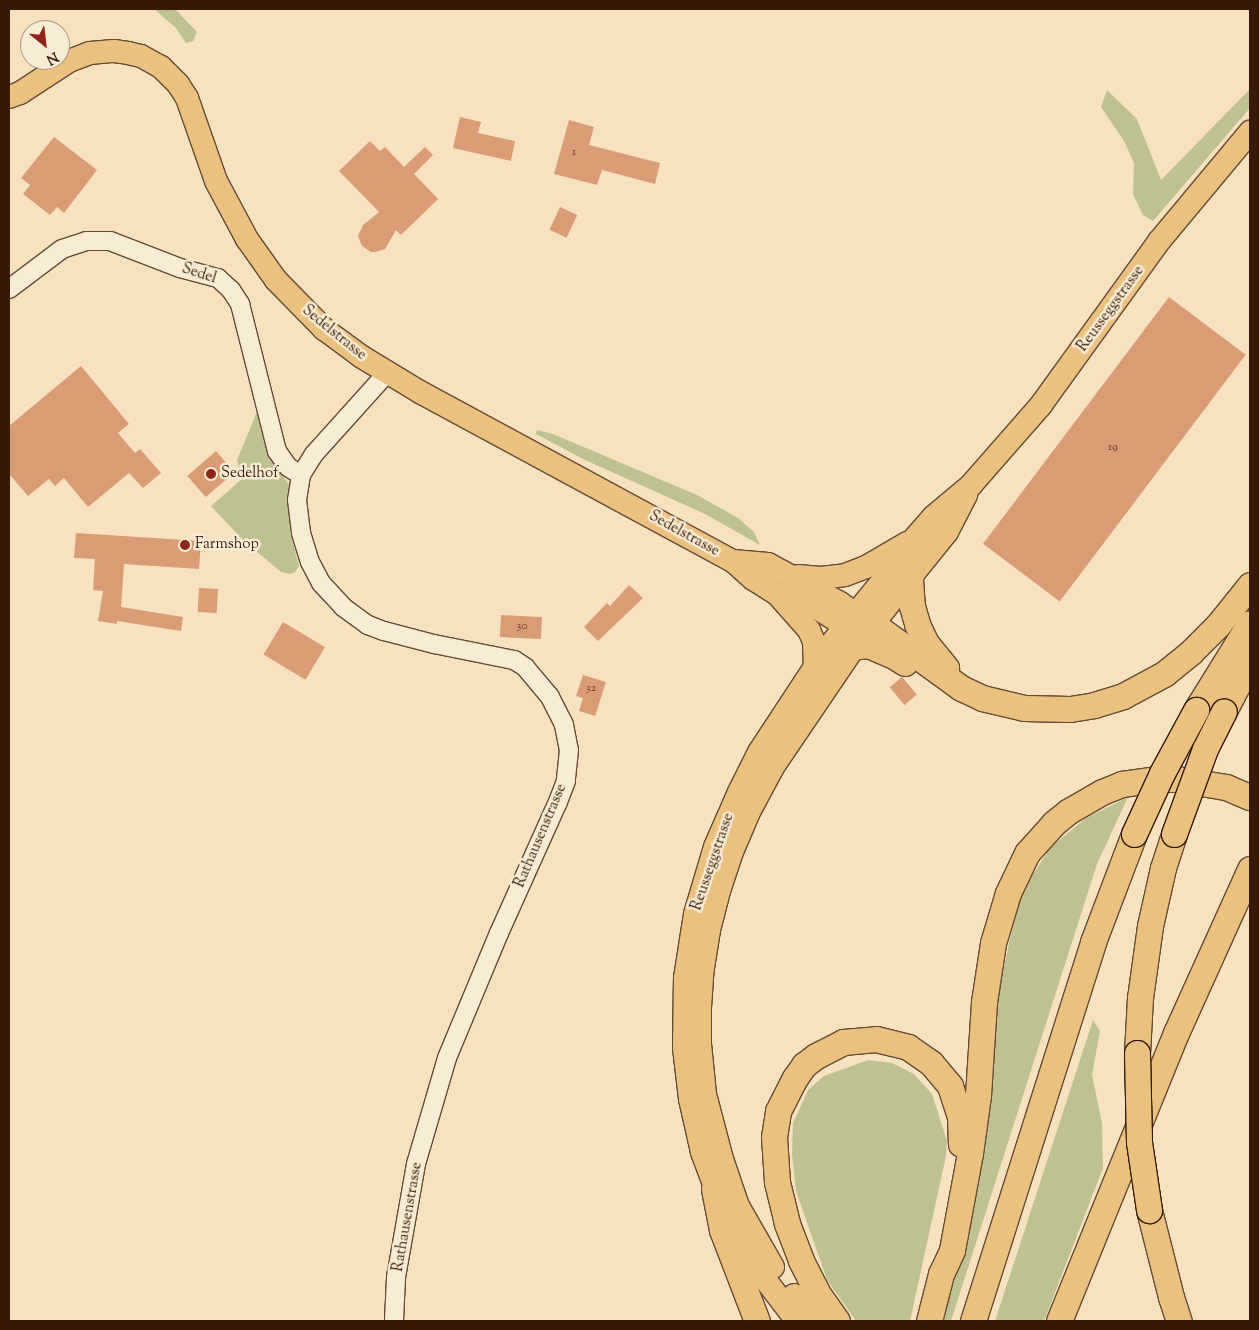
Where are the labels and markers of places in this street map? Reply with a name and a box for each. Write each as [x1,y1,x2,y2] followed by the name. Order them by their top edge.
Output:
[221,465,278,483] place label: Sedelhof
[205,468,217,480] marker: Sedelhof
[195,536,259,554] place label: Farmshop
[179,539,191,551] marker: Farmshop

